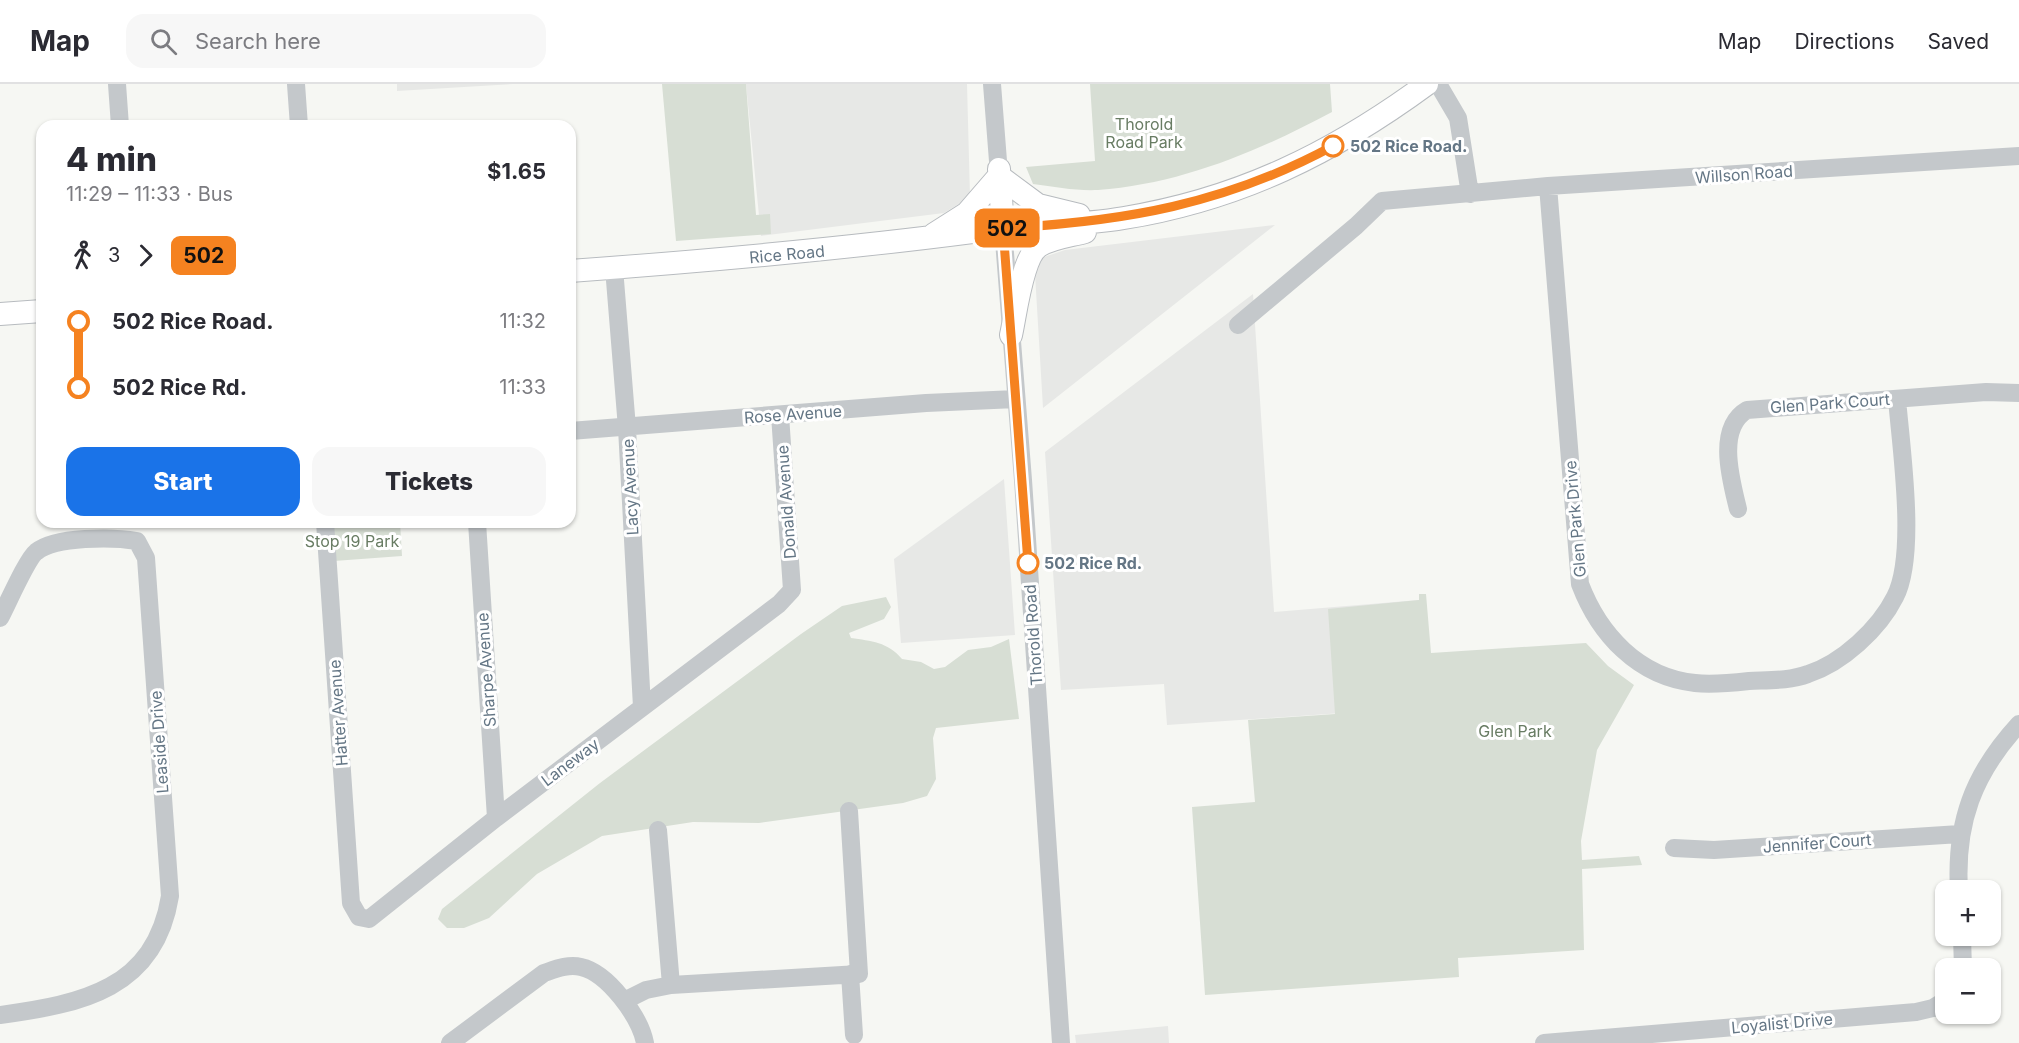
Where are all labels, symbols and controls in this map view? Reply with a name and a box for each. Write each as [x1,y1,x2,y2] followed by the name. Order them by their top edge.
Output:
[126,14,546,68] search box
[30,24,90,58] text: Map
[147,25,180,58] icon: search
[195,28,321,54] text: Search here
[1718,29,1761,54] text: Map
[1794,29,1895,54] text: Directions
[1928,29,1989,54] text: Saved
[1105,114,1183,152] park label: Thorold Road Park
[1322,135,1344,157] marker: 502 Rice Road.
[1350,136,1467,156] place label: 502 Rice Road.
[66,139,157,179] text: 4 min
[487,158,546,184] text: $1.65
[1694,161,1794,187] street label: Willson Road
[66,182,233,206] text: 11:29 – 11:33 · Bus
[972,208,1042,248] line badge: 502
[987,216,1027,241] text: 502
[66,239,99,272] icon: walk
[129,239,162,272] icon: forward
[748,241,826,267] street label: Rice Road
[108,243,120,267] text: 3
[183,243,224,268] text: 502
[112,308,274,334] text: 502 Rice Road.
[499,309,546,333] text: 11:32
[112,374,247,400] text: 502 Rice Rd.
[499,375,546,399] text: 11:33
[1769,389,1891,417] street label: Glen Park Court
[743,401,843,427] street label: Rose Avenue
[617,438,643,536] street label: Lacy Avenue
[772,444,800,560] street label: Donald Avenue
[66,447,300,516] button: Start
[312,447,546,516] button: Tickets
[1560,460,1590,578] street label: Glen Park Drive
[305,531,399,551] park label: Stop 19 Park
[1017,552,1039,574] marker: 502 Rice Rd.
[1044,553,1142,573] place label: 502 Rice Rd.
[1019,584,1047,686] street label: Thorold Road
[472,612,500,728] street label: Sharpe Avenue
[324,659,352,767] street label: Hatter Avenue
[145,690,173,794] street label: Leaside Drive
[1478,721,1552,741] park label: Glen Park
[537,734,603,790] street label: Laneway
[1762,829,1872,857] street label: Jennifer Court
[1935,880,2001,1024] map controls
[1935,880,2001,946] button: +
[1935,958,2001,1024] button: −
[1730,1009,1834,1037] street label: Loyalist Drive

